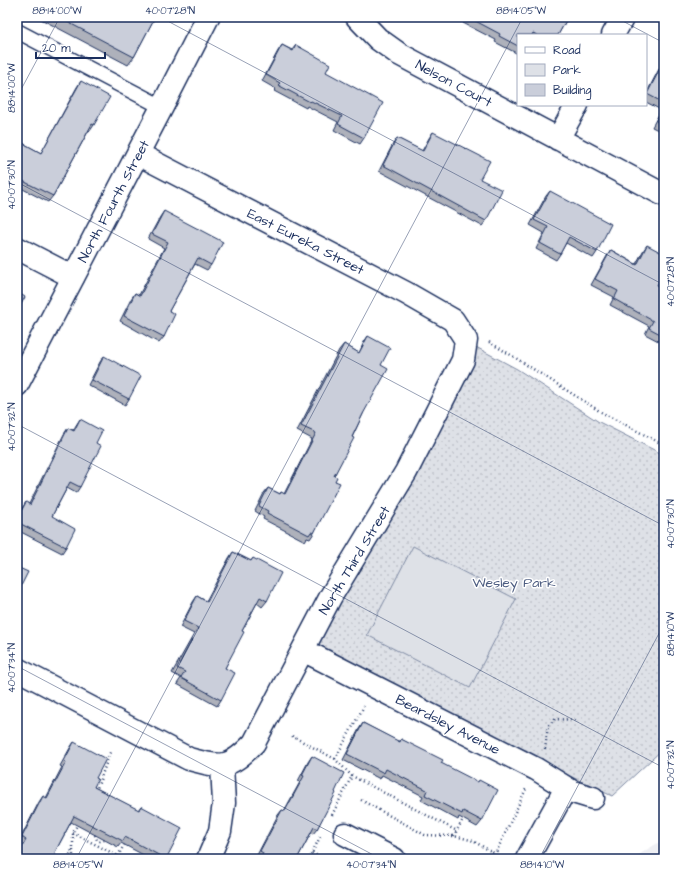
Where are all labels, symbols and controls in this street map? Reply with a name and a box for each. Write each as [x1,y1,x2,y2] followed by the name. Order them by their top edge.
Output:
[32,4,82,18] text: 88°14'00"W
[145,4,195,18] text: 40°07'28"N
[496,4,547,18] text: 88°14'05"W
[36,34,105,60] scale bar
[517,34,647,106] legend
[42,40,71,57] text: 20 m
[553,42,581,59] text: Road
[412,55,496,113] street label: Nelson Court
[553,62,581,79] text: Park
[5,63,19,113] text: 88°14'00"W
[553,82,591,100] text: Building
[73,136,155,266] street label: North Fourth Street
[5,160,19,210] text: 40°07'30"N
[244,204,368,280] street label: East Eureka Street
[664,257,678,307] text: 40°07'28"N
[5,403,19,451] text: 40°07'32"N
[664,499,678,549] text: 40°07'30"N
[314,502,396,619] street label: North Third Street
[472,573,556,593] park label: Wesley Park
[664,611,678,656] text: 88°14'10"W
[5,643,19,693] text: 40°07'34"N
[392,690,504,760] street label: Beardsley Avenue
[664,741,678,789] text: 40°07'32"N
[53,858,104,872] text: 88°14'05"W
[346,858,396,872] text: 40°07'34"N
[520,858,565,872] text: 88°14'10"W

